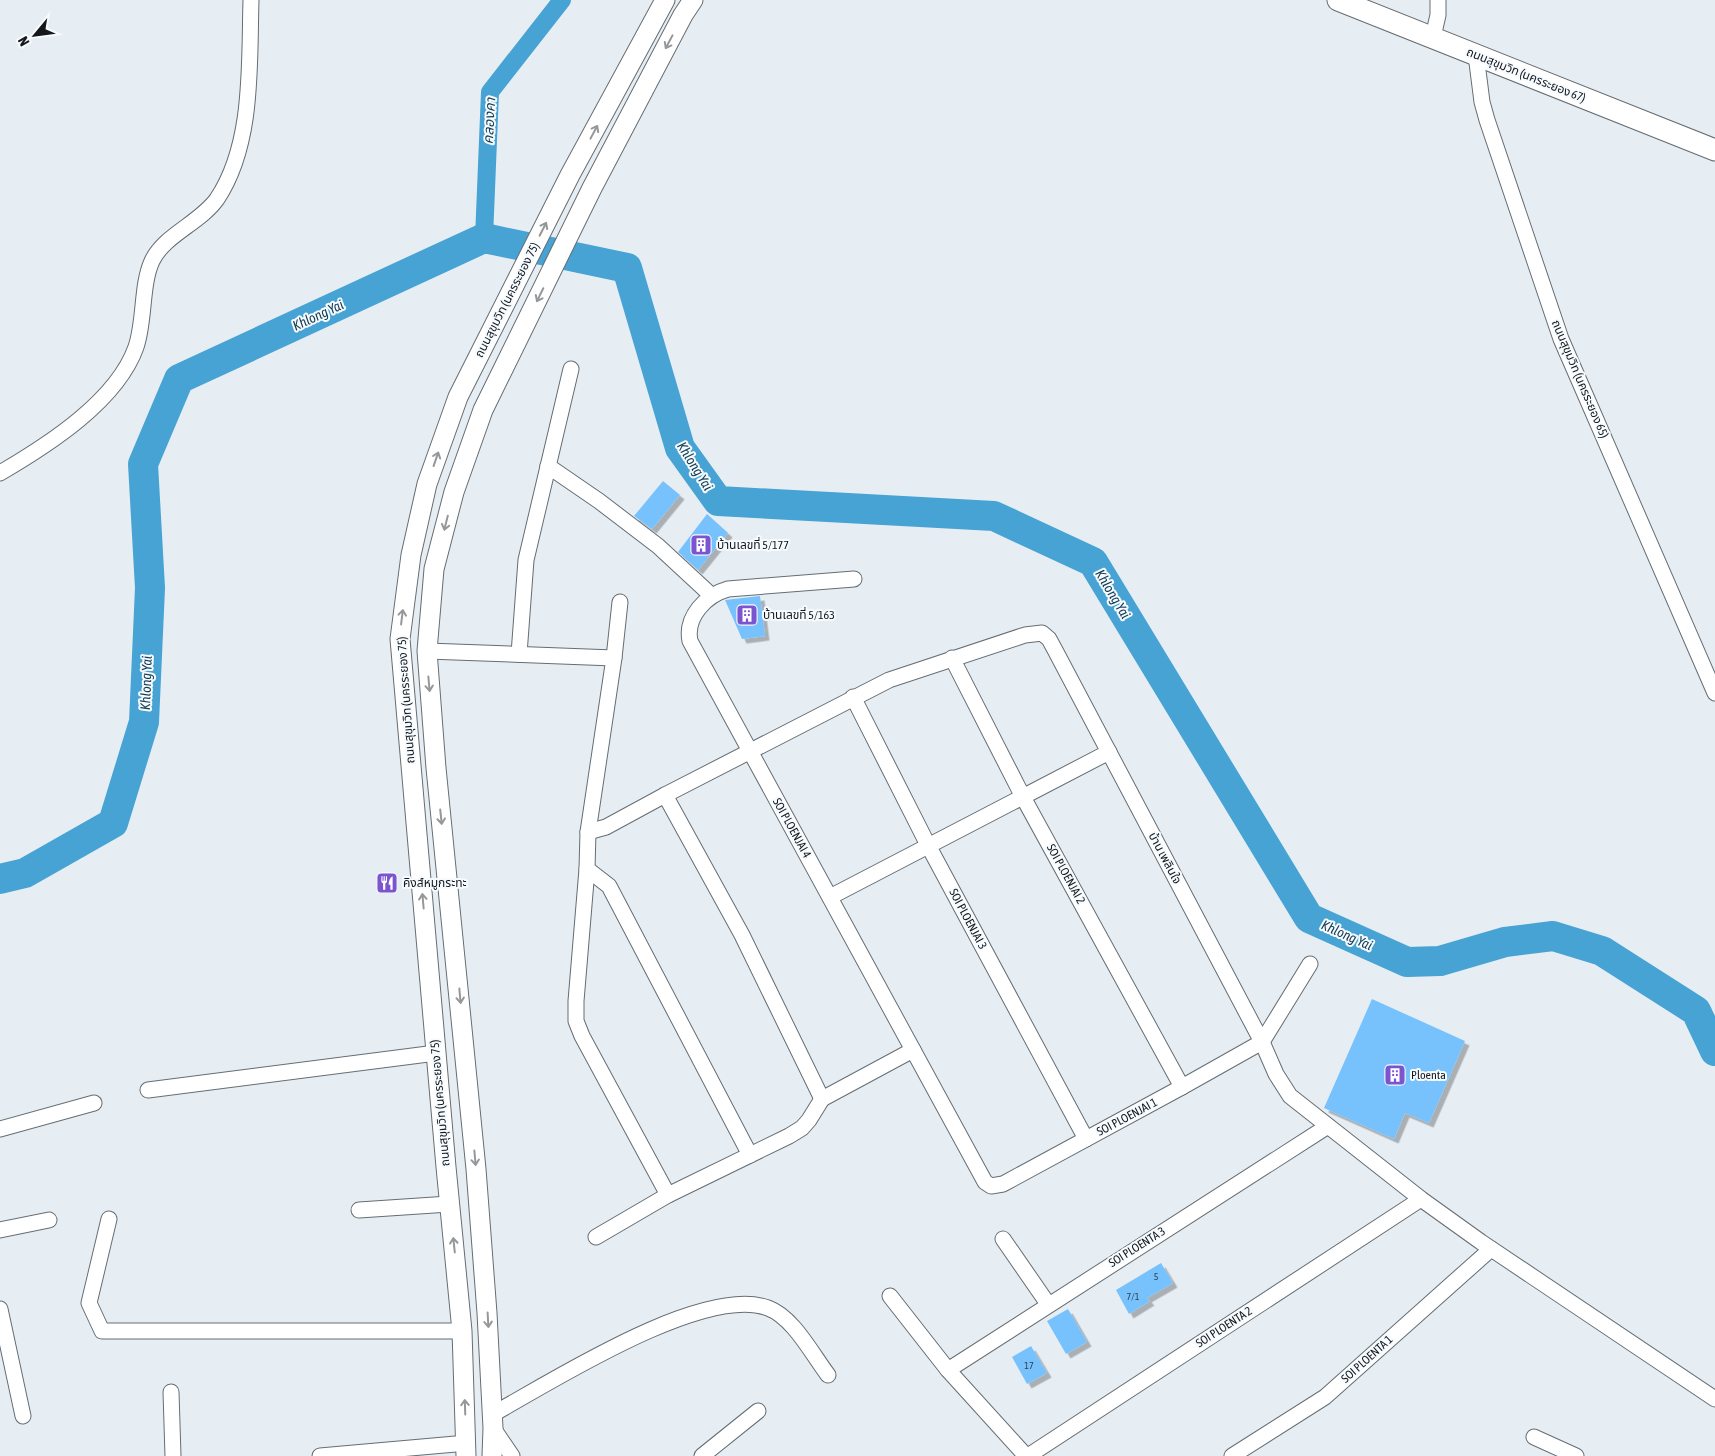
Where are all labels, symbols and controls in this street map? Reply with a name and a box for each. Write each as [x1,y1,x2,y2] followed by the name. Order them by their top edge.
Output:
[10,10,60,60] north arrow
[15,34,33,49] text: N
[664,34,673,49] one-way arrow
[1464,45,1588,105] street label: ถนนสุขุมวิท (นครระยอง 67)
[480,96,498,145] water label: คลองคา
[589,125,599,140] one-way arrow
[539,222,548,237] one-way arrow
[472,240,542,360] street label: ถนนสุขุมวิท (นครระยอง 75)
[534,287,544,302] one-way arrow
[290,296,346,334] water label: Khlong Yai
[1549,318,1611,440] street label: ถนนสุขุมวิท (นครระยอง 65)
[674,439,716,493] water label: Khlong Yai
[432,452,441,467] one-way arrow
[441,515,450,531] one-way arrow
[689,533,713,557] building icon: บ้านเลขที่ 5/177
[717,536,789,552] place label: บ้านเลขที่ 5/177
[1092,567,1134,621] water label: Khlong Yai
[735,603,759,627] building icon: บ้านเลขที่ 5/163
[763,606,835,622] place label: บ้านเลขที่ 5/163
[398,610,408,626] one-way arrow
[395,636,417,764] street label: ถนนสุขุมวิท (นครระยอง 75)
[137,656,155,710] water label: Khlong Yai
[425,675,434,691] one-way arrow
[770,796,814,861] street label: SOI PLOENJAI 4
[436,808,446,824] one-way arrow
[1146,830,1184,886] street label: บ้าน เพลินใจ
[1044,842,1088,906] street label: SOI PLOENJAI 2
[375,871,399,895] restaurant icon: คิงส์หมูกระทะ
[403,876,467,890] place label: คิงส์หมูกระทะ
[946,886,990,952] street label: SOI PLOENJAI 3
[418,893,427,909] one-way arrow
[1319,917,1375,953] water label: Khlong Yai
[455,988,464,1004] one-way arrow
[427,1039,453,1167] street label: ถนนสุขุมวิท (นครระยอง 75)
[1383,1063,1407,1087] building icon: Ploenta
[1411,1068,1446,1082] place label: Ploenta
[1094,1095,1160,1139] street label: SOI PLOENJAI 1
[470,1150,480,1166] one-way arrow
[1106,1224,1168,1270] street label: SOI PLOENTA 3
[449,1238,459,1254] one-way arrow
[1154,1271,1159,1282] house number: 5
[1127,1291,1140,1302] house number: 7/1
[1193,1304,1255,1350] street label: SOI PLOENTA 2
[483,1312,492,1328] one-way arrow
[1338,1332,1396,1386] street label: SOI PLOENTA 1
[1024,1360,1034,1371] house number: 17
[461,1400,470,1416] one-way arrow

